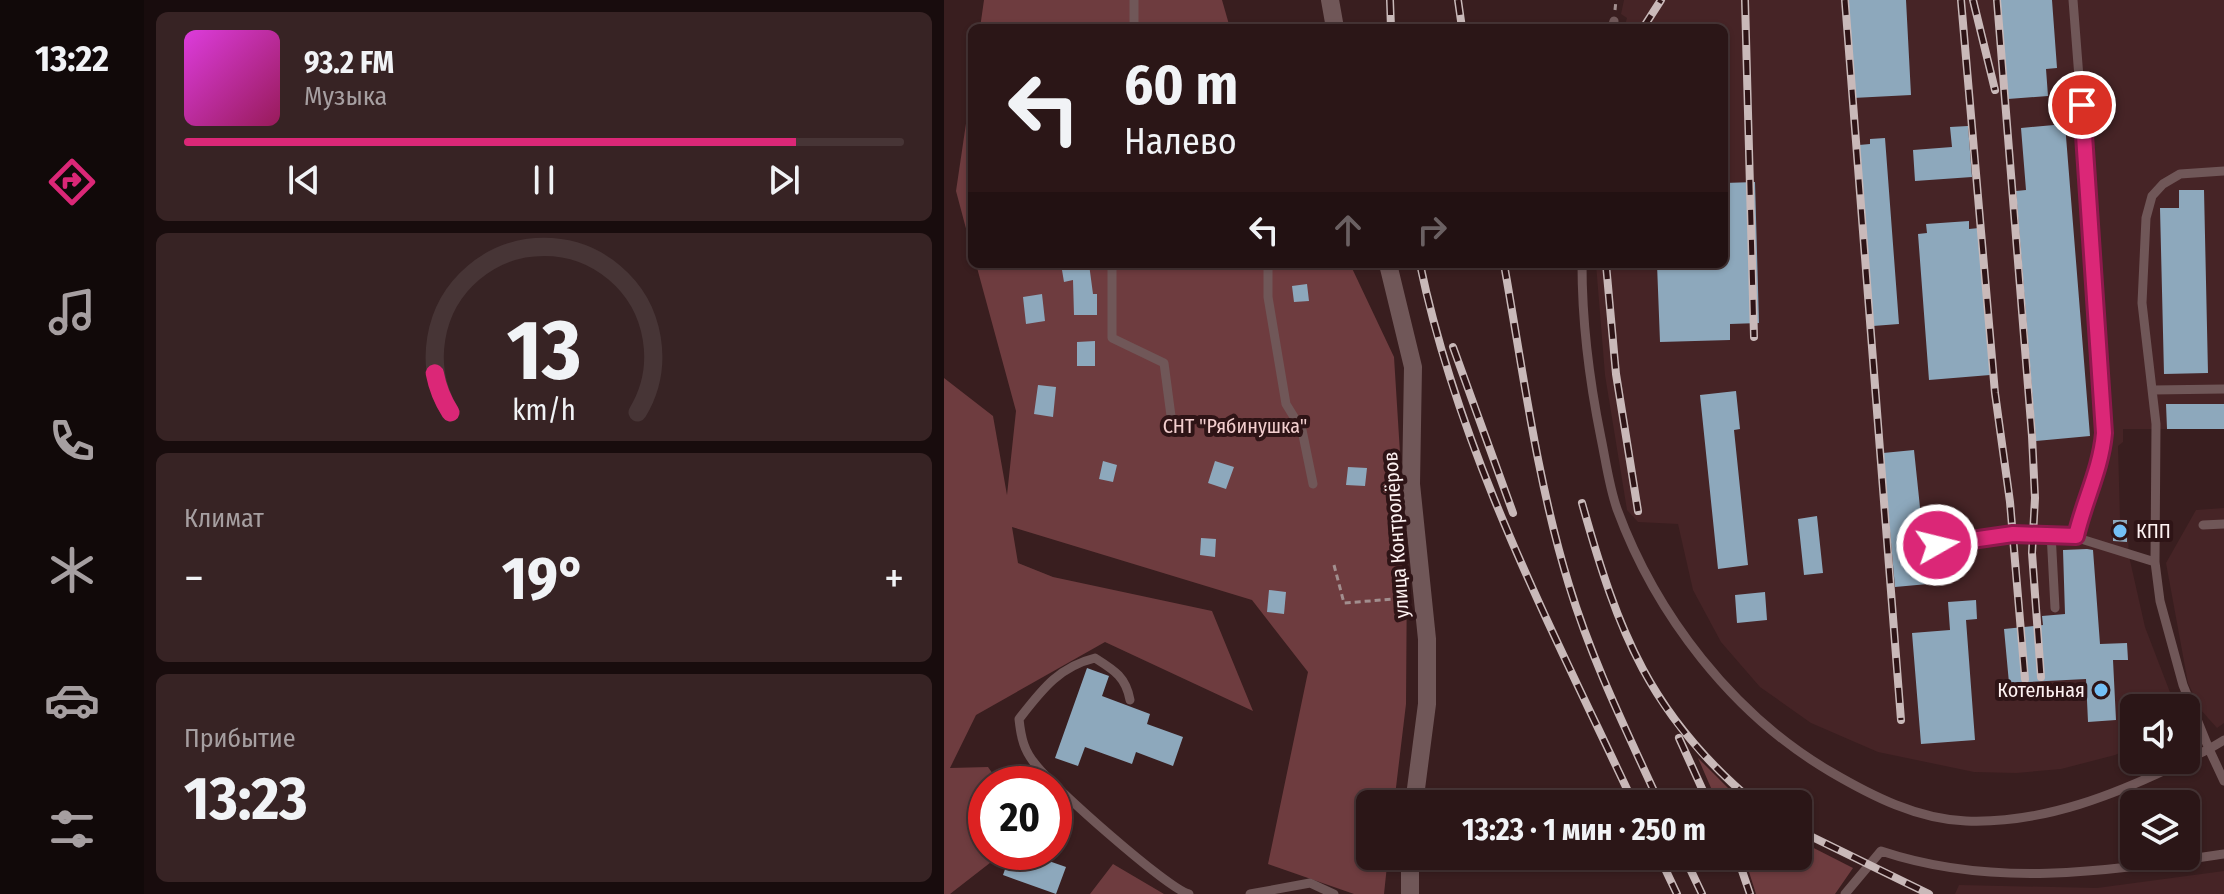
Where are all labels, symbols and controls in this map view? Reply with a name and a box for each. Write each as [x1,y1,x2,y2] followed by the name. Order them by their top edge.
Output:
[35,37,109,81] text: 13:22
[304,45,394,81] text: 93.2 FM
[1124,52,1238,119] text: 60 m
[992,56,1096,160] icon: left
[2048,71,2116,139] pin
[304,81,387,112] text: Музыка
[2060,83,2104,127] icon: arrive
[1124,120,1237,164] text: Налево
[44,154,100,210] icon: directions
[282,158,326,202] icon: previous
[522,158,566,202] icon: pause
[762,158,806,202] icon: next
[1242,208,1286,252] icon: left
[1326,208,1370,252] icon: ahead
[1410,208,1454,252] icon: right
[44,284,100,340] icon: music
[507,300,581,400] text: 13
[512,393,576,428] text: km/h
[44,413,100,469] icon: phone
[1163,414,1307,438] park label: СНТ "Рябинушка"
[1378,451,1414,619] street label: улица Контролёров
[184,503,264,534] text: Климат
[1895,503,1979,587] position arrow
[2136,519,2171,543] place label: КПП
[2111,522,2129,540] marker: КПП
[44,542,100,598] icon: climate
[502,543,586,615] text: 19°
[184,552,204,605] text: −
[884,552,904,605] text: +
[44,672,100,728] icon: car
[1997,678,2085,702] place label: Котельная
[2092,681,2110,699] marker: Котельная
[2120,694,2200,870] map controls
[2120,694,2200,774] button: sound
[184,723,296,754] text: Прибытие
[184,763,308,835] text: 13:23
[968,766,1072,870] speed limit sign: 20
[2120,790,2200,870] button: layers
[44,801,100,857] icon: filters
[1462,812,1706,848] text: 13:23 · 1 мин · 250 m

